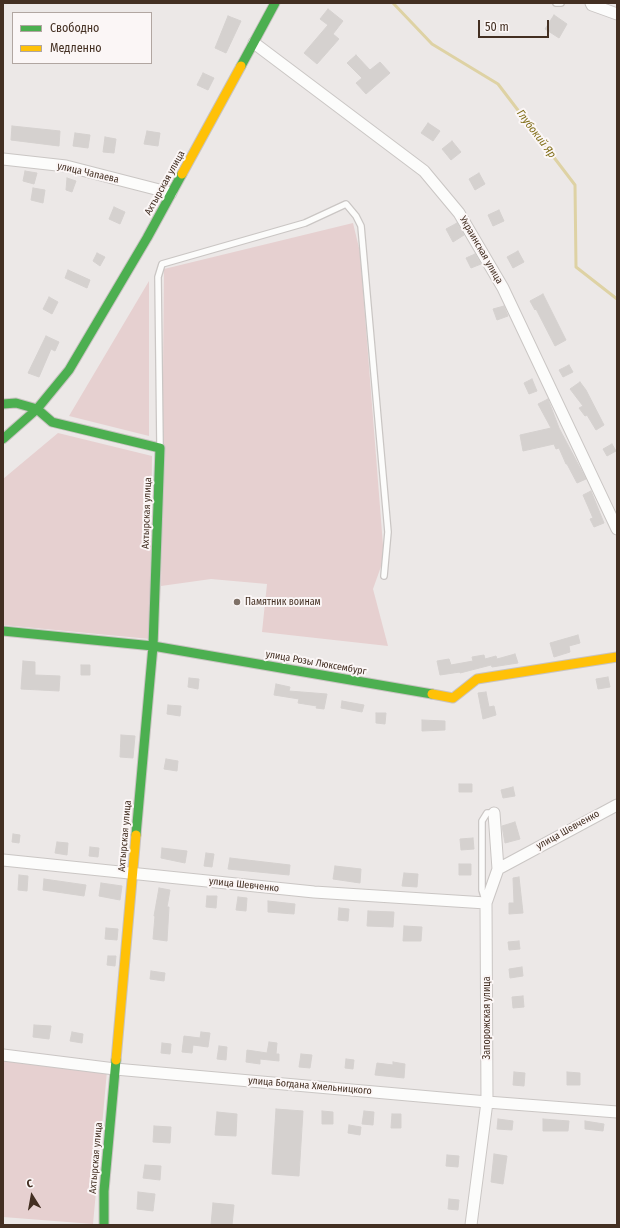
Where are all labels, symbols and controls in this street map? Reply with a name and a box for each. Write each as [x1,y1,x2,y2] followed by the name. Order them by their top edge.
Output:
[12,12,152,64] legend
[480,12,551,38] scale bar
[485,20,509,34] text: 50 m
[50,21,99,35] text: Свободно
[50,41,102,55] text: Медленно
[514,107,558,161] water label: Глубокий Яр
[142,149,188,217] street label: Ахтырская улица
[56,160,120,186] street label: улица Чапаева
[457,214,505,286] street label: Украинская улица
[140,477,154,549] street label: Ахтырская улица
[245,596,321,608] place label: Памятник воинам
[232,597,242,607] marker: Памятник воинам
[265,648,367,678] street label: улица Розы Люксембург
[116,800,134,872] street label: Ахтырская улица
[534,808,602,852] street label: улица Шевченко
[208,875,280,895] street label: улица Шевченко
[481,976,493,1060] street label: Запорожская улица
[248,1075,372,1097] street label: улица Богдана Хмельницкого
[87,1122,105,1194] street label: Ахтырская улица
[12,1176,52,1216] north arrow
[26,1177,34,1191] text: С

